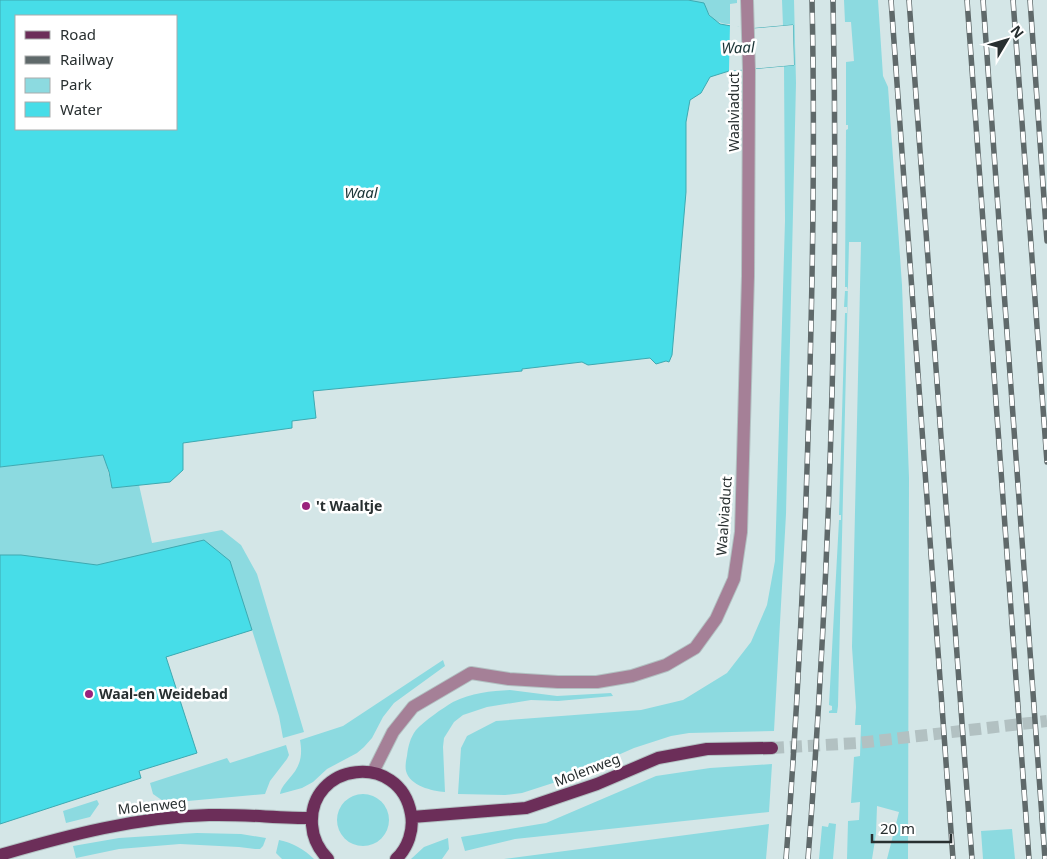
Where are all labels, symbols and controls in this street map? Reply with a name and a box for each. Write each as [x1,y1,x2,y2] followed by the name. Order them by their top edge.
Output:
[15,15,178,130] legend
[982,15,1032,65] north arrow
[1007,21,1029,42] text: N
[60,24,96,44] text: Road
[721,36,756,58] water label: Waal
[60,49,114,69] text: Railway
[724,72,743,152] street label: Waalviaduct
[60,74,92,94] text: Park
[60,99,102,119] text: Water
[344,182,379,202] water label: Waal
[711,476,736,556] street label: Waalviaduct
[316,496,382,515] place label: 't Waaltje
[300,500,312,512] marker: 't Waaltje
[99,684,228,703] place label: Waal-en Weidebad
[83,688,95,700] marker: Waal-en Weidebad
[551,748,622,791] street label: Molenweg
[117,792,187,819] street label: Molenweg
[872,812,951,844] scale bar
[880,818,915,838] text: 20 m

